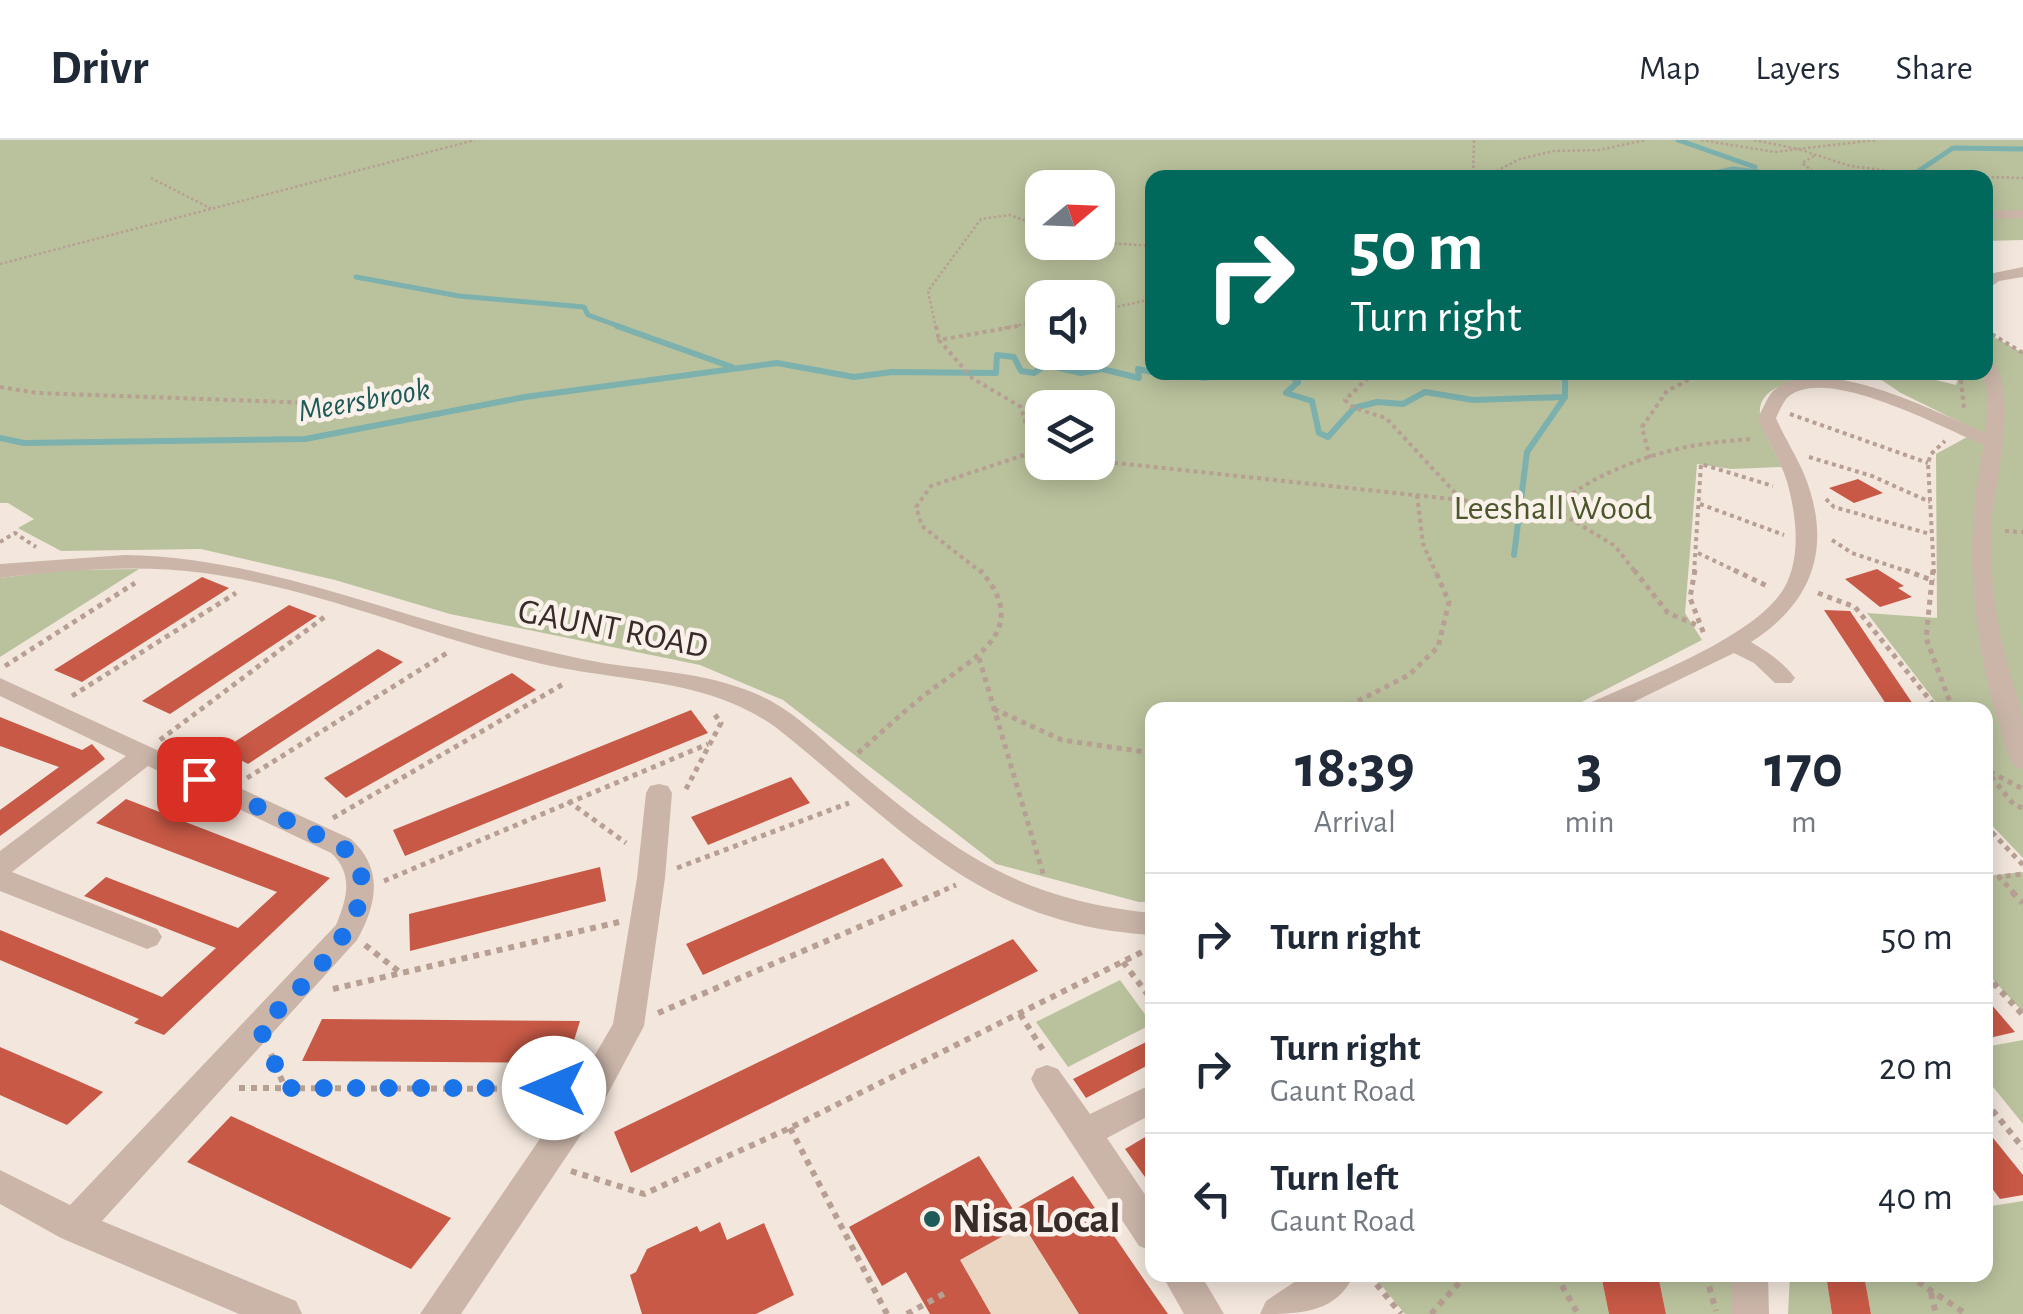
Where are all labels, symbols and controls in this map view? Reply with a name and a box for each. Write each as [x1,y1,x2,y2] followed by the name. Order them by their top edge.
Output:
[50,45,149,93] text: Drivr
[1639,51,1700,86] text: Map
[1755,51,1840,86] text: Layers
[1895,51,1973,86] text: Share
[1025,170,1115,260] north arrow
[1025,170,1115,480] map controls
[1185,210,1315,340] icon: right
[1350,213,1484,283] text: 50 m
[1025,280,1115,370] button: sound
[1350,295,1522,340] text: Turn right
[295,373,433,427] water label: Meersbrook
[1025,390,1115,480] button: layers
[1454,491,1652,526] park label: Leeshall Wood
[515,593,711,665] street label: GAUNT ROAD
[157,737,242,822] pin
[1295,738,1415,798] text: 18:39
[1577,738,1602,798] text: 3
[1764,738,1843,798] text: 170
[172,752,227,807] icon: arrive
[1314,806,1396,838] text: Arrival
[1565,806,1614,838] text: min
[1791,806,1816,838] text: m
[1185,911,1240,966] icon: right
[1270,919,1420,957] text: Turn right
[1880,919,1953,957] text: 50 m
[1270,1030,1420,1068] text: Turn right
[502,1036,606,1140] position arrow
[1185,1041,1240,1096] icon: right
[1879,1049,1953,1087] text: 20 m
[1270,1075,1415,1107] text: Gaunt Road
[1270,1160,1398,1198] text: Turn left
[1185,1171,1240,1226] icon: left
[1878,1179,1953,1217] text: 40 m
[952,1198,1120,1240] place label: Nisa Local
[1270,1205,1415,1237] text: Gaunt Road
[921,1208,943,1230] marker: Nisa Local

